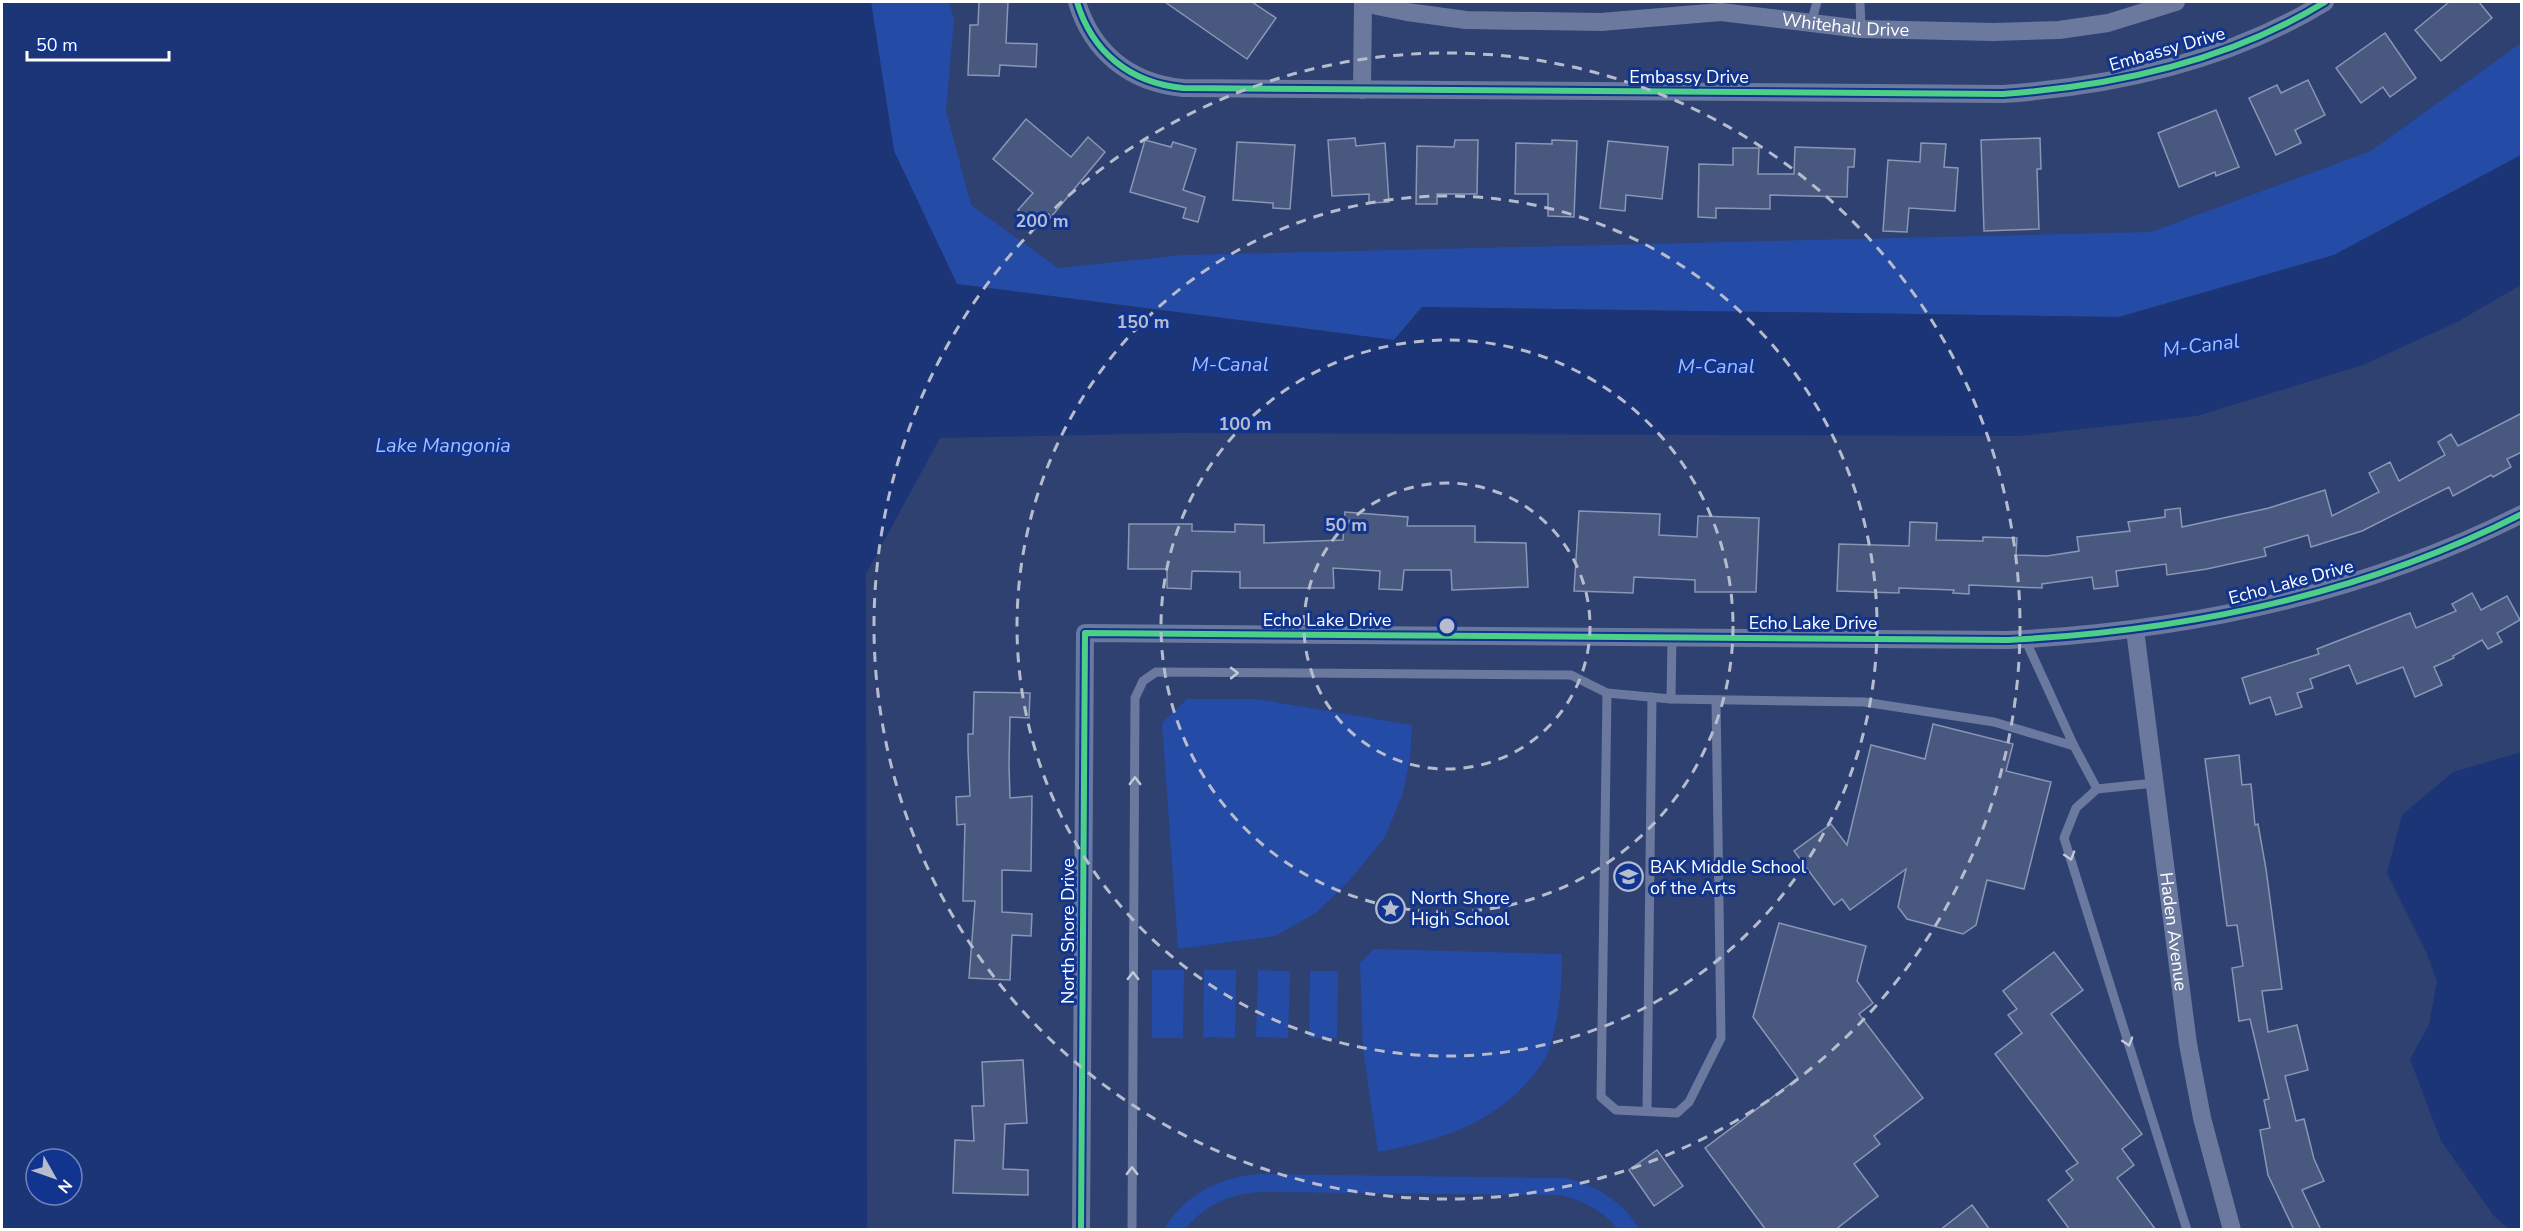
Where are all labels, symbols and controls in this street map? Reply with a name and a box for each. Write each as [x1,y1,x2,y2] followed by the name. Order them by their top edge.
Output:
[1780,7,1909,42] street label: Whitehall Drive
[2106,21,2228,77] street label: Embassy Drive
[27,24,170,62] scale bar
[36,33,78,57] text: 50 m
[1629,65,1749,89] street label: Embassy Drive
[1015,209,1069,233] text: 200 m
[1116,310,1170,334] text: 150 m
[2161,327,2241,364] water label: M-Canal
[1191,351,1269,378] water label: M-Canal
[1677,353,1755,380] water label: M-Canal
[1218,412,1272,436] text: 100 m
[375,432,511,459] water label: Lake Mangonia
[1325,513,1367,537] text: 50 m
[2226,554,2356,610] street label: Echo Lake Drive
[1263,608,1391,632] street label: Echo Lake Drive
[1749,611,1877,635] street label: Echo Lake Drive
[1437,616,1457,636] centre of rings
[1229,667,1238,679] one-way arrow
[1129,777,1141,786] one-way arrow
[2063,850,2075,861] one-way arrow
[1650,855,1807,900] place label: BAK Middle School of the Arts
[1056,858,1080,1004] street label: North Shore Drive
[1613,861,1645,893] school or university icon: BAK Middle School of the Arts
[2154,871,2193,992] street label: Haden Avenue
[1411,886,1510,931] place label: North Shore High School
[1374,892,1406,924] place icon: North Shore High School
[1127,972,1139,981] one-way arrow
[2121,1036,2133,1047] one-way arrow
[24,1147,84,1207] north arrow
[1126,1167,1138,1176] one-way arrow
[52,1174,77,1198] text: N

